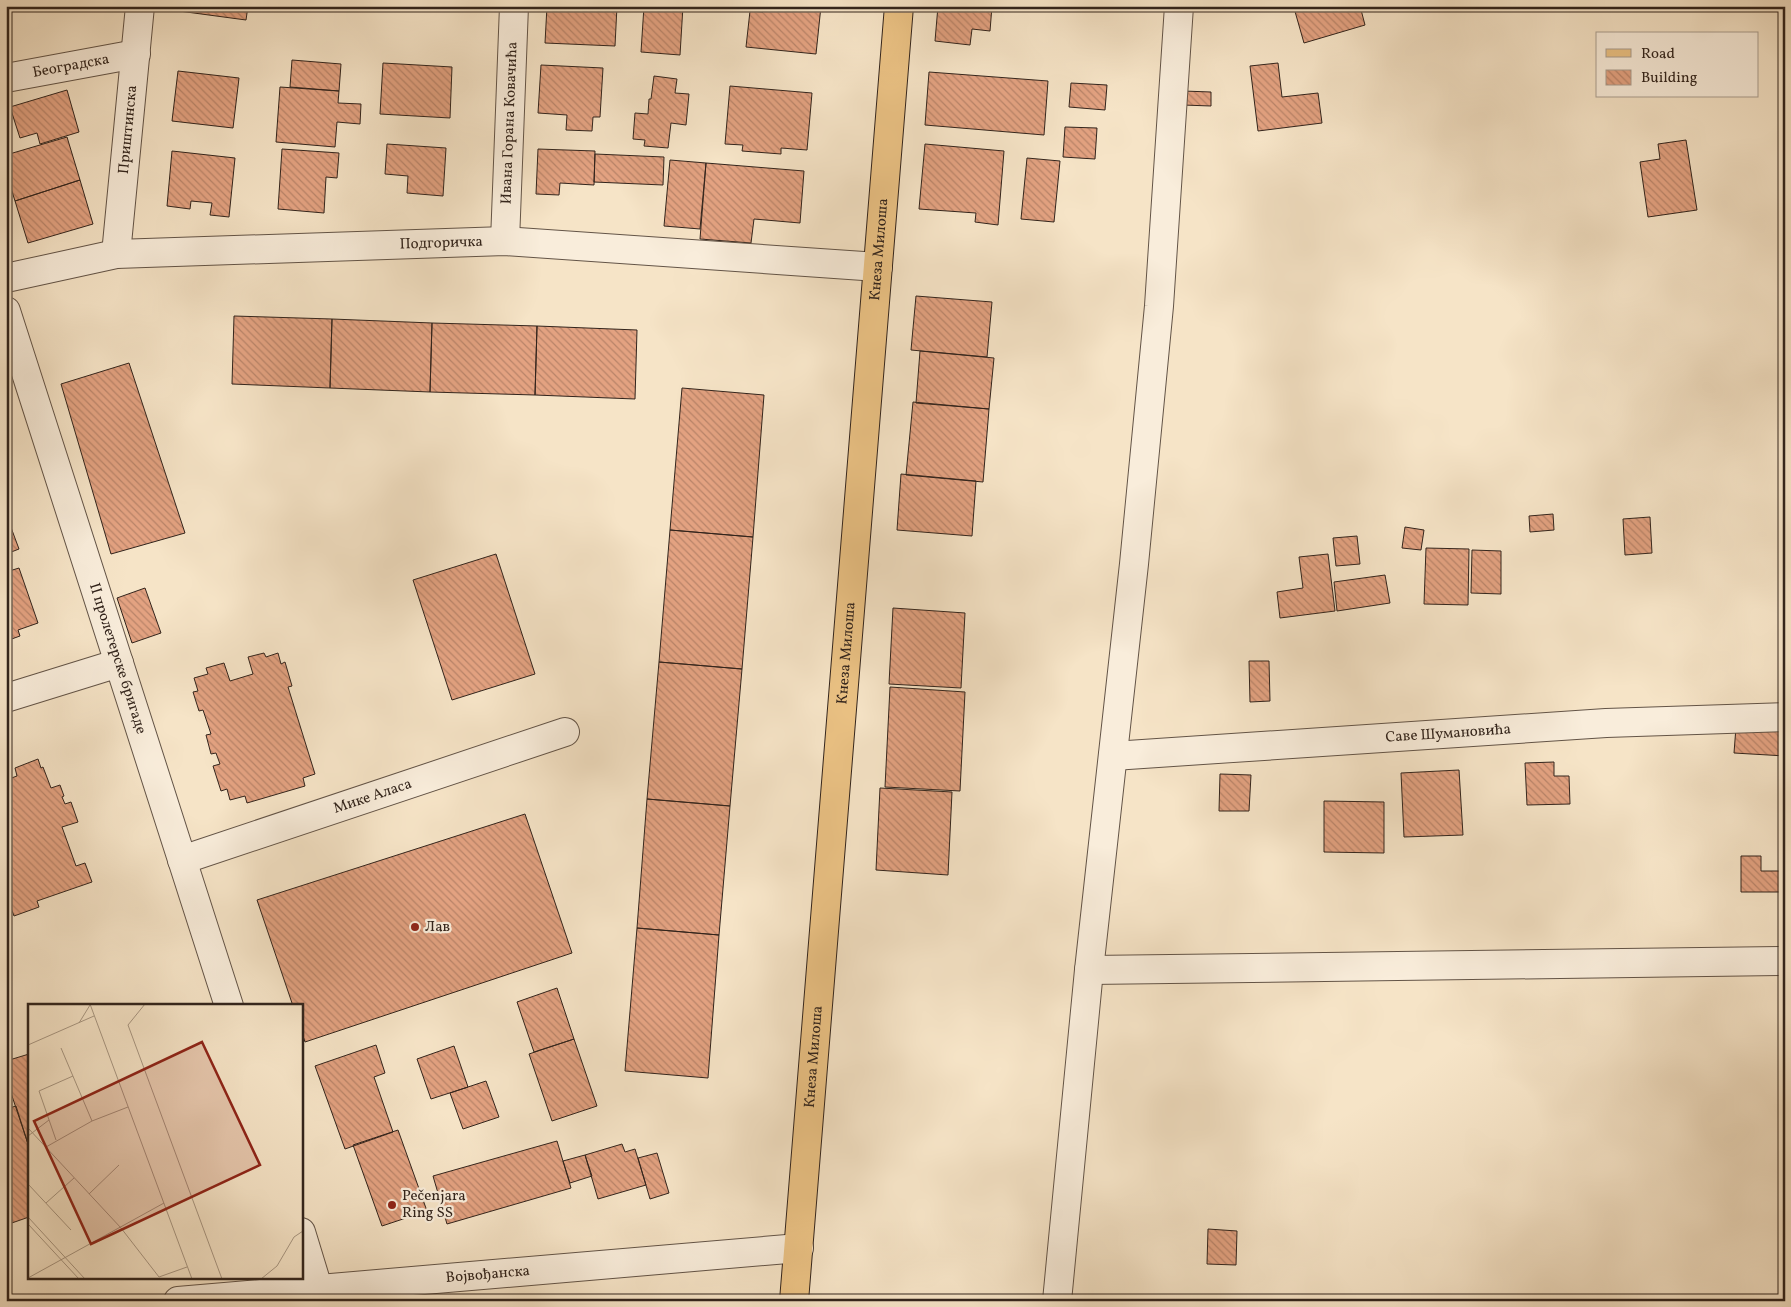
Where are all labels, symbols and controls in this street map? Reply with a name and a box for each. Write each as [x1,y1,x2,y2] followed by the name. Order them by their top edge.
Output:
[1596,32,1758,98] legend
[496,41,523,205] street label: Ивана Горана Ковачића
[1641,44,1675,65] text: Road
[31,49,111,83] street label: Београдска
[1641,68,1698,89] text: Building
[113,84,143,175] street label: Приштинска
[865,197,894,301] street label: Кнеза Милоша
[399,231,483,255] street label: Подгоричка
[83,580,152,737] street label: II пролетерске бригаде
[832,601,861,705] street label: Кнеза Милоша
[1385,719,1512,748] street label: Саве Шумановића
[331,773,415,819] street label: Мике Аласа
[425,917,450,938] place label: Лав
[409,921,421,933] marker: Лав
[28,1004,302,1280] inset map
[799,1005,828,1109] street label: Кнеза Милоша
[402,1186,466,1224] place label: Pečenjara Ring SS
[386,1199,398,1211] marker: Pečenjara Ring SS
[445,1260,531,1289] street label: Војвођанска

